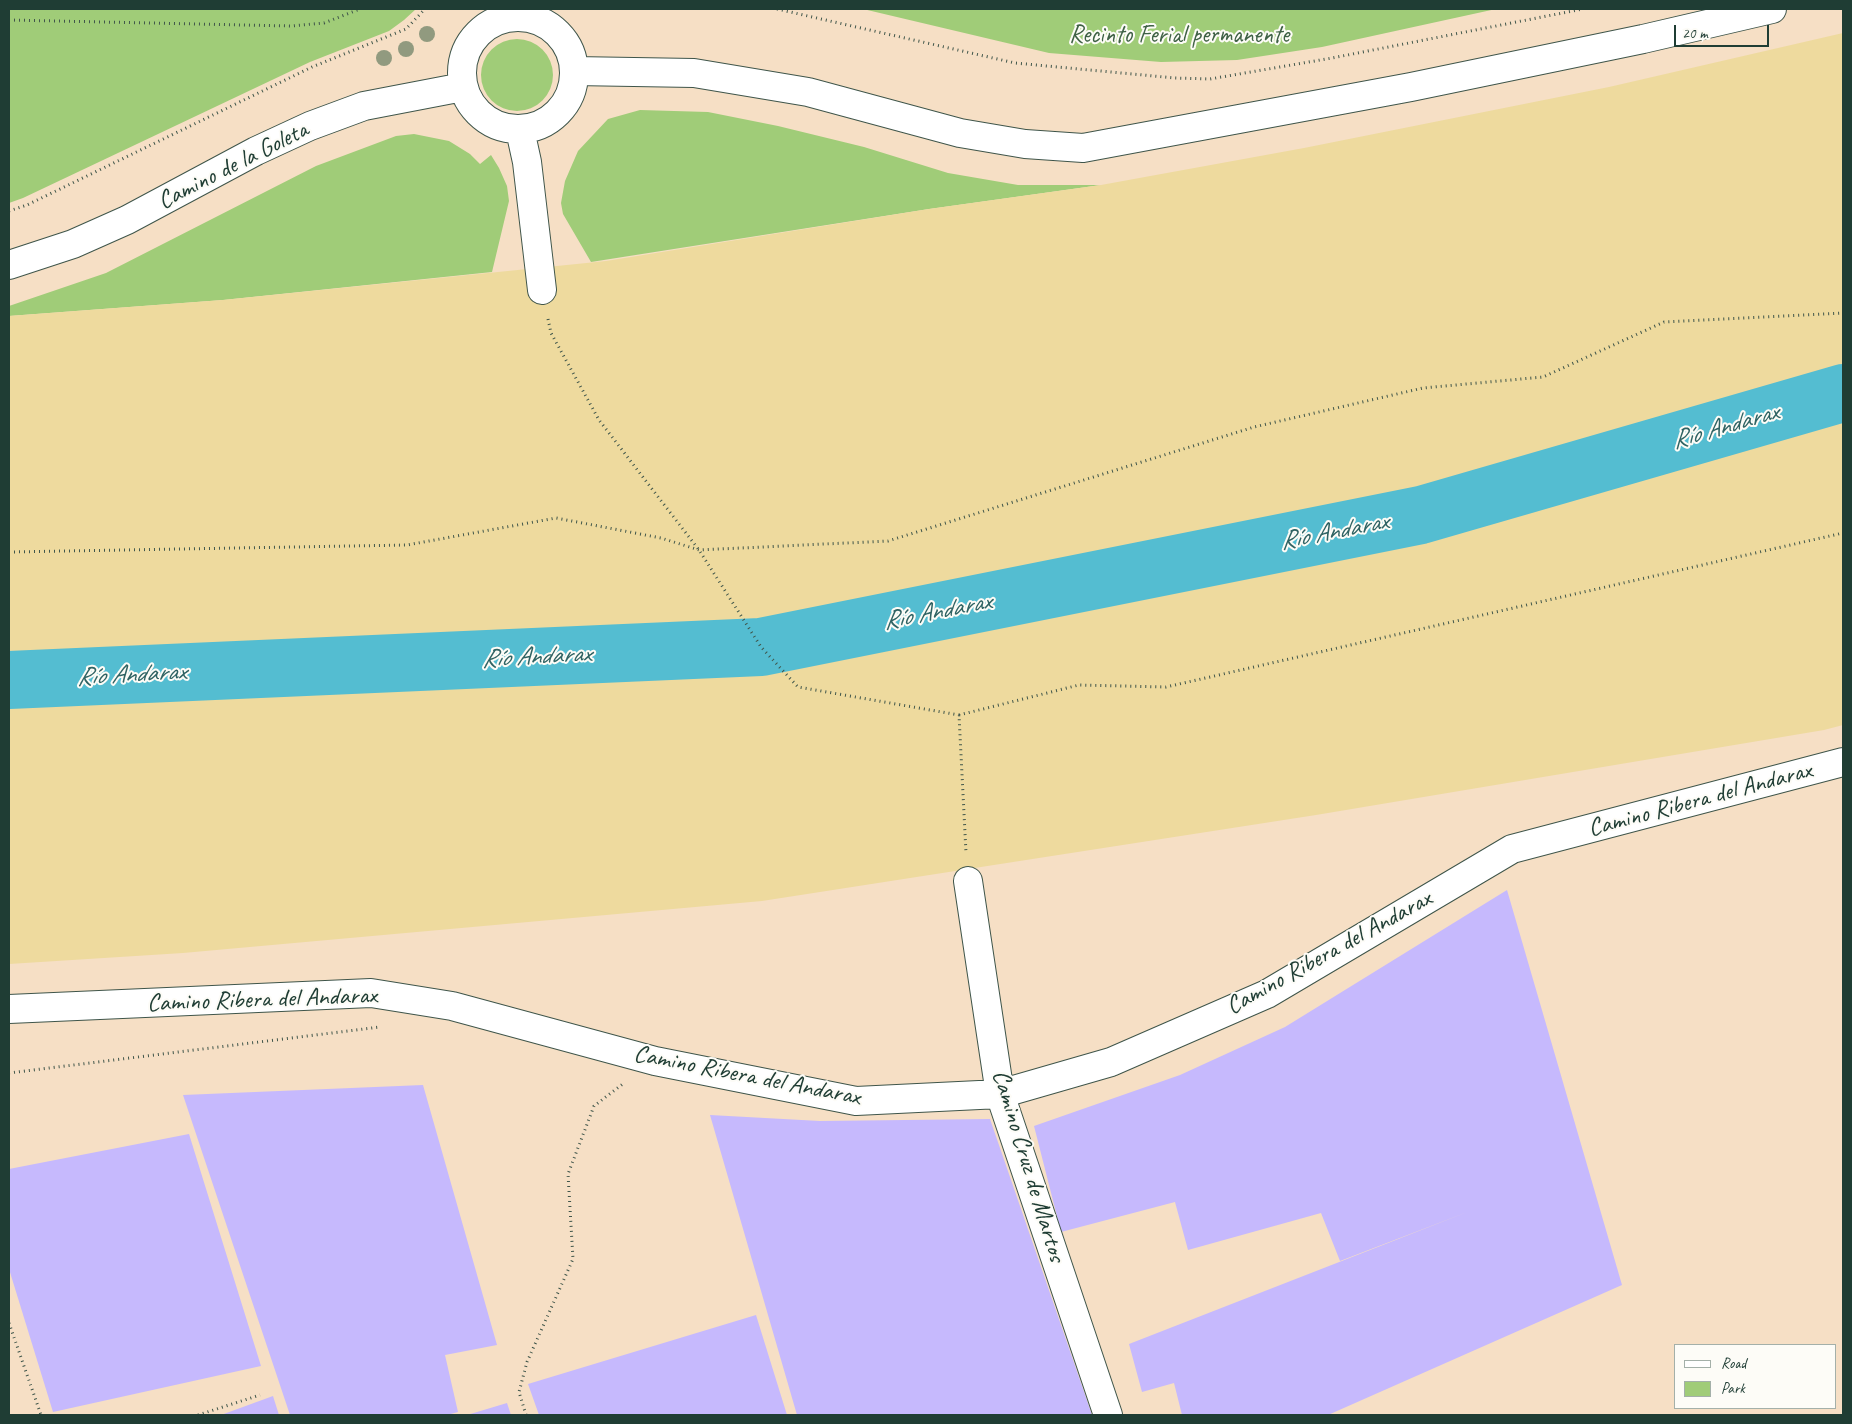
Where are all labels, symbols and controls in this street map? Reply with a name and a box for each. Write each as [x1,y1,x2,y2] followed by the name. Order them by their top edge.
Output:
[1677,15,1772,47] scale bar
[1069,20,1289,50] park label: Recinto Ferial permanente
[1682,24,1708,43] text: 20 m
[153,115,313,217] street label: Camino de la Goleta
[1668,397,1782,457] water label: Río Andarax
[1277,506,1391,558] water label: Río Andarax
[880,586,994,638] water label: Río Andarax
[481,639,591,675] water label: Río Andarax
[76,657,186,693] water label: Río Andarax
[1585,756,1815,844] street label: Camino Ribera del Andarax
[1221,884,1437,1022] street label: Camino Ribera del Andarax
[147,981,377,1019] street label: Camino Ribera del Andarax
[631,1039,863,1113] street label: Camino Ribera del Andarax
[985,1066,1071,1266] street label: Camino Cruz de Martos
[1674,1344,1837,1409] legend
[1721,1354,1746,1373] text: Road
[1721,1379,1745,1398] text: Park

